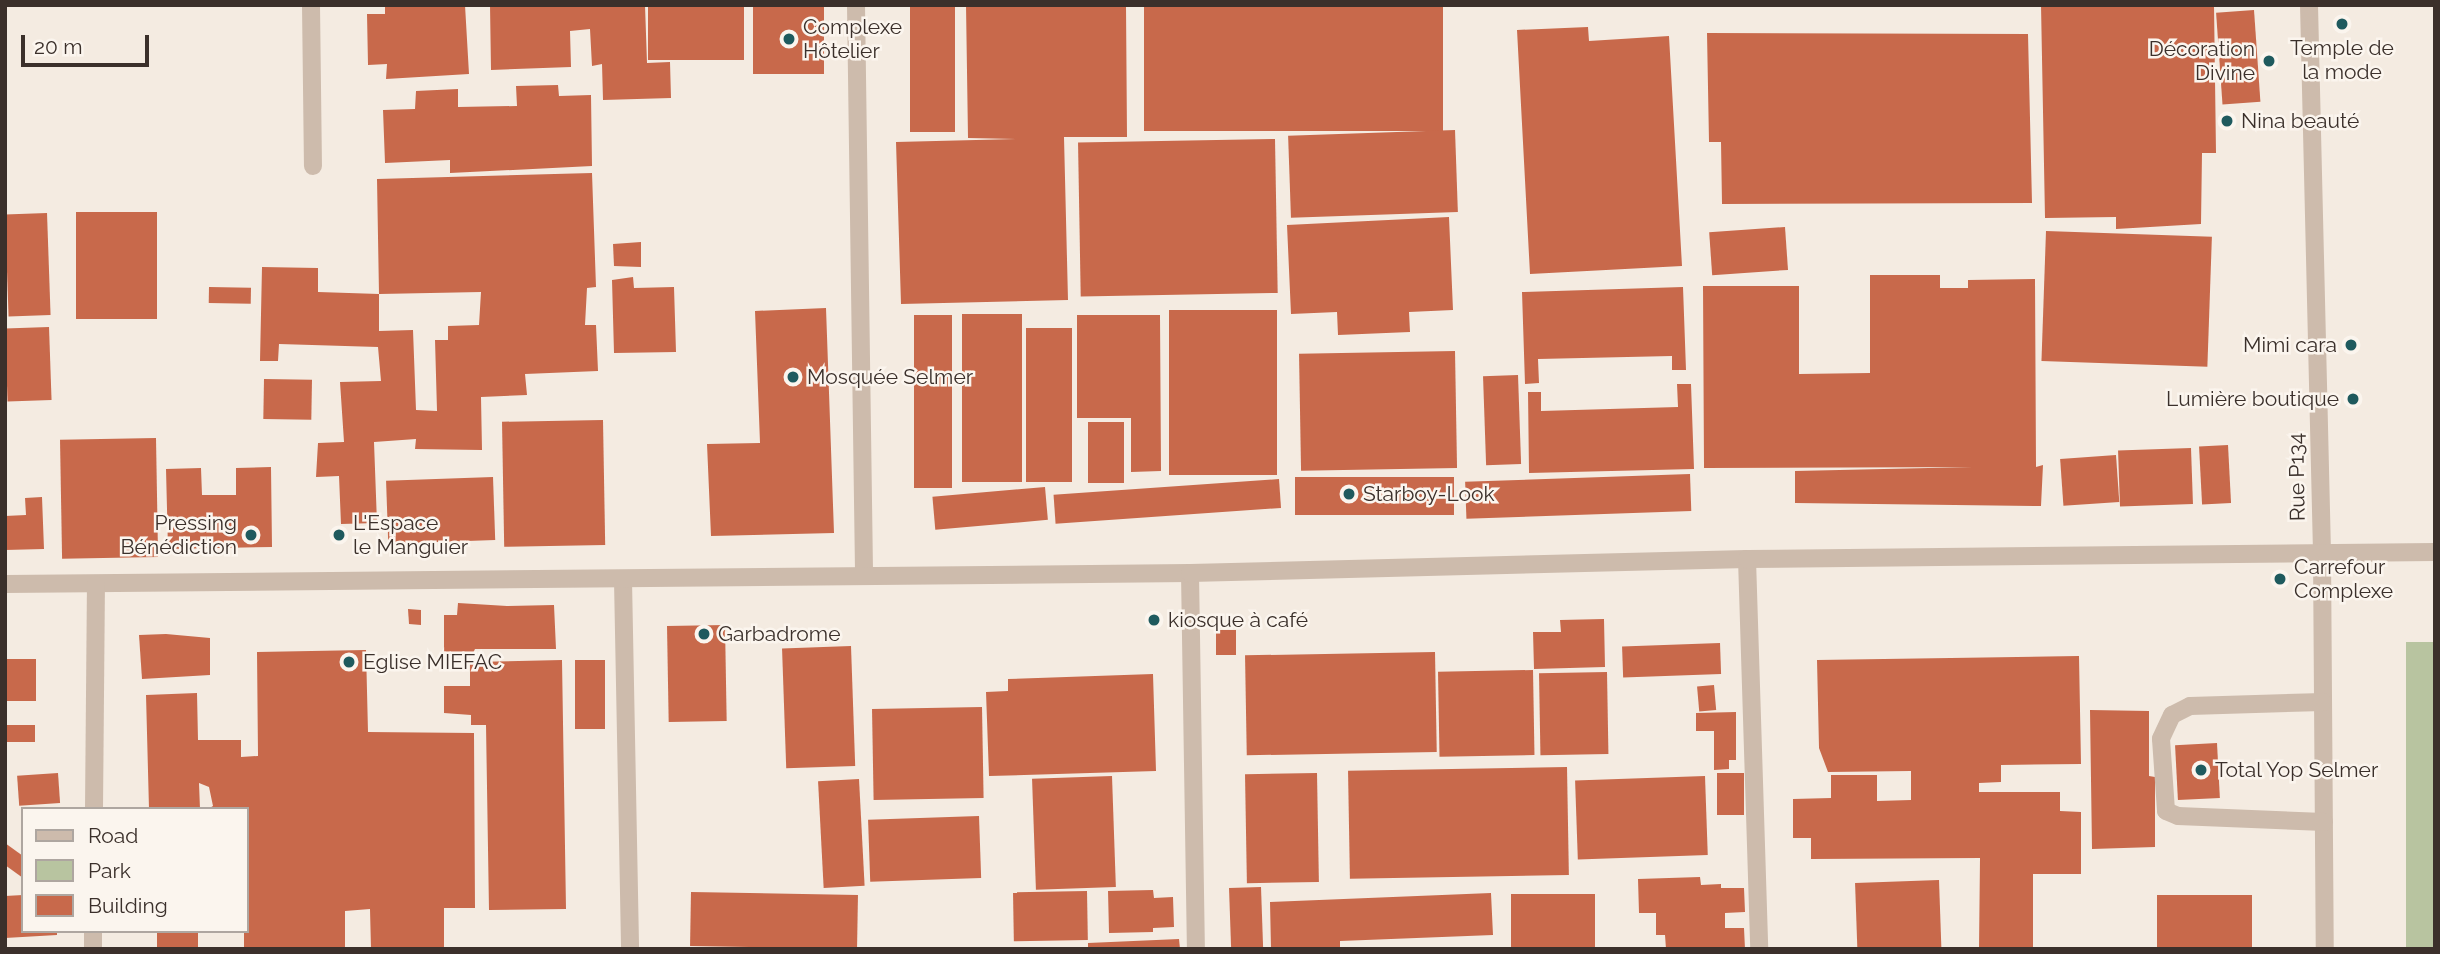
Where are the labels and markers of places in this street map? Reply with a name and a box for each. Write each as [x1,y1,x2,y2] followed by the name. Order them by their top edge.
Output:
[803,14,902,64] place label: Complexe Hôtelier
[2334,16,2350,32] marker: Temple de la mode
[781,31,797,47] marker: Complexe Hôtelier
[2290,35,2394,85] place label: Temple de la mode
[2149,36,2255,86] place label: Décoration Divine
[2261,53,2277,69] marker: Décoration Divine
[2241,108,2359,134] place label: Nina beauté
[2219,113,2235,129] marker: Nina beauté
[2243,332,2337,358] place label: Mimi cara
[2343,337,2359,353] marker: Mimi cara
[807,364,973,390] place label: Mosquée Selmer
[785,369,801,385] marker: Mosquée Selmer
[2166,386,2339,412] place label: Lumière boutique
[2345,391,2361,407] marker: Lumière boutique
[1363,481,1495,507] place label: Starboy-Look
[1341,486,1357,502] marker: Starboy-Look
[121,510,237,560] place label: Pressing Bénédiction
[353,510,468,560] place label: L'Espace le Manguier
[243,527,259,543] marker: Pressing Bénédiction
[331,527,347,543] marker: L'Espace le Manguier
[2294,554,2393,604] place label: Carrefour Complexe
[2272,571,2288,587] marker: Carrefour Complexe
[1168,607,1308,633] place label: kiosque à café
[1146,612,1162,628] marker: kiosque à café
[718,621,840,647] place label: Garbadrome
[696,626,712,642] marker: Garbadrome
[363,649,502,675] place label: Eglise MIEFAC
[341,654,357,670] marker: Eglise MIEFAC
[2215,757,2380,783] place label: Total Yop Selmer
[2193,762,2209,778] marker: Total Yop Selmer

